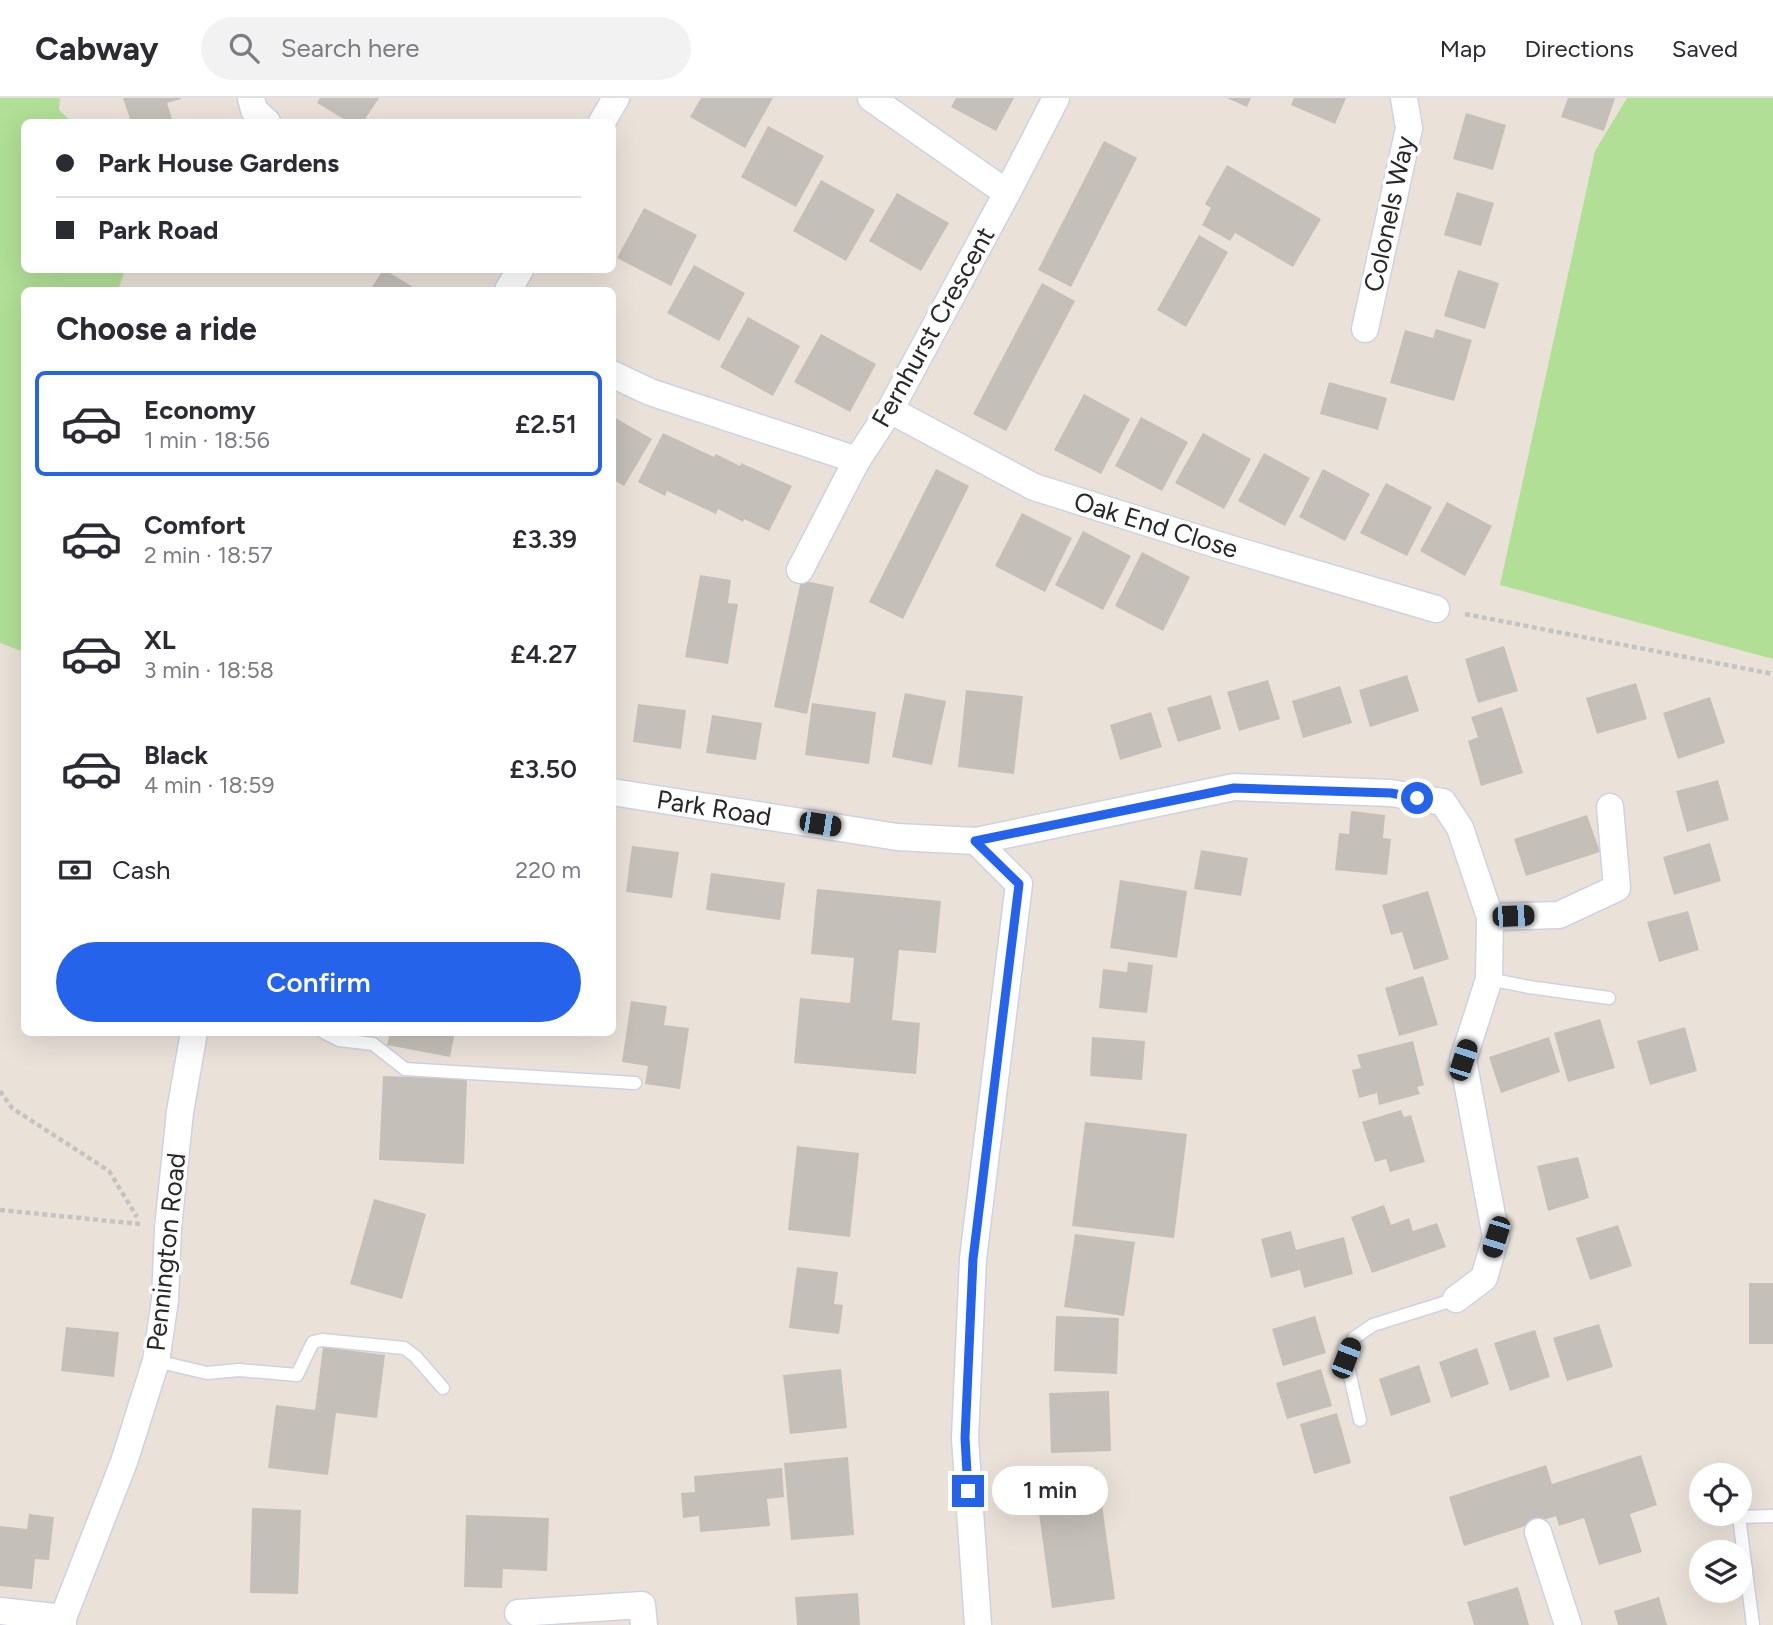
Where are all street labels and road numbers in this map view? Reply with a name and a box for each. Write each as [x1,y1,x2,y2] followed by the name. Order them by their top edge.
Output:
[1357,133,1421,295] street label: Colonels Way
[865,221,1001,433] street label: Fernhurst Crescent
[1070,485,1242,565] street label: Oak End Close
[654,783,774,833] street label: Park Road
[140,1151,192,1353] street label: Pennington Road

